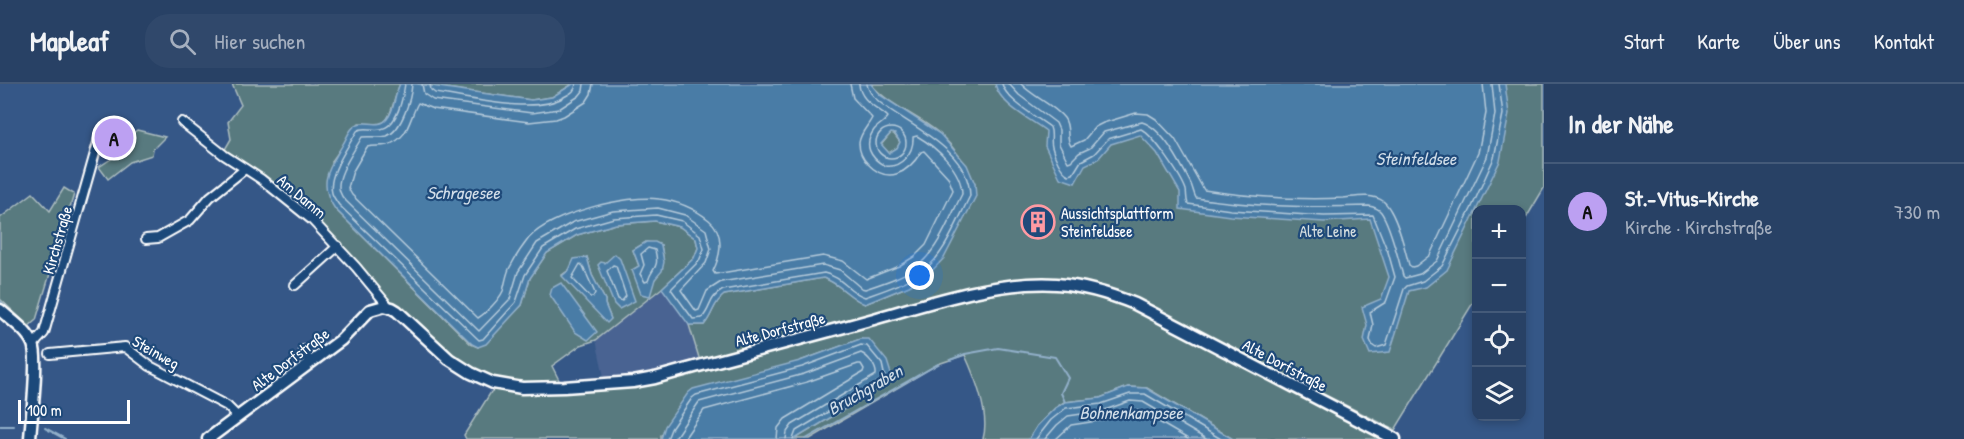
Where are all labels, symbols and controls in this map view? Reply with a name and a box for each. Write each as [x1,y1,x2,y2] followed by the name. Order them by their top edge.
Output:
[145,14,565,68] search box
[30,22,109,60] text: Mapleaf
[166,25,199,58] icon: search
[214,26,306,56] text: Hier suchen
[1624,27,1664,56] text: Start
[1697,27,1740,56] text: Karte
[1773,27,1841,56] text: Über uns
[1874,27,1934,56] text: Kontakt
[1568,106,1674,141] text: In der Nähe
[94,116,134,160] pin: A
[1376,146,1457,171] water label: Steinfeldsee
[273,169,331,223] street label: Am Damm
[426,180,500,205] water label: Schragesee
[1625,183,1759,213] text: St.-Vitus-Kirche
[1583,198,1592,225] text: A
[1894,198,1940,225] text: 730 m
[1061,202,1173,242] place label: Aussichtsplattform Steinfeldsee
[37,203,77,277] street label: Kirchstraße
[1020,204,1056,240] building icon: Aussichtsplattform Steinfeldsee
[1472,205,1526,421] map controls
[1472,205,1526,259] button: +
[1625,213,1772,240] text: Kirche · Kirchstraße
[1299,220,1357,242] park label: Alte Leine
[1472,259,1526,313] button: −
[905,261,934,290] your location
[732,306,828,352] street label: Alte Dorfstraße
[1472,313,1526,367] button: locate
[246,322,334,396] street label: Alte Dorfstraße
[128,330,184,374] street label: Steinweg
[1239,334,1332,397] street label: Alte Dorfstraße
[823,357,908,421] water label: Bruchgraben
[1472,367,1526,421] button: layers
[18,397,130,424] scale bar
[27,399,62,421] text: 100 m
[1079,400,1183,425] water label: Bohnenkampsee

